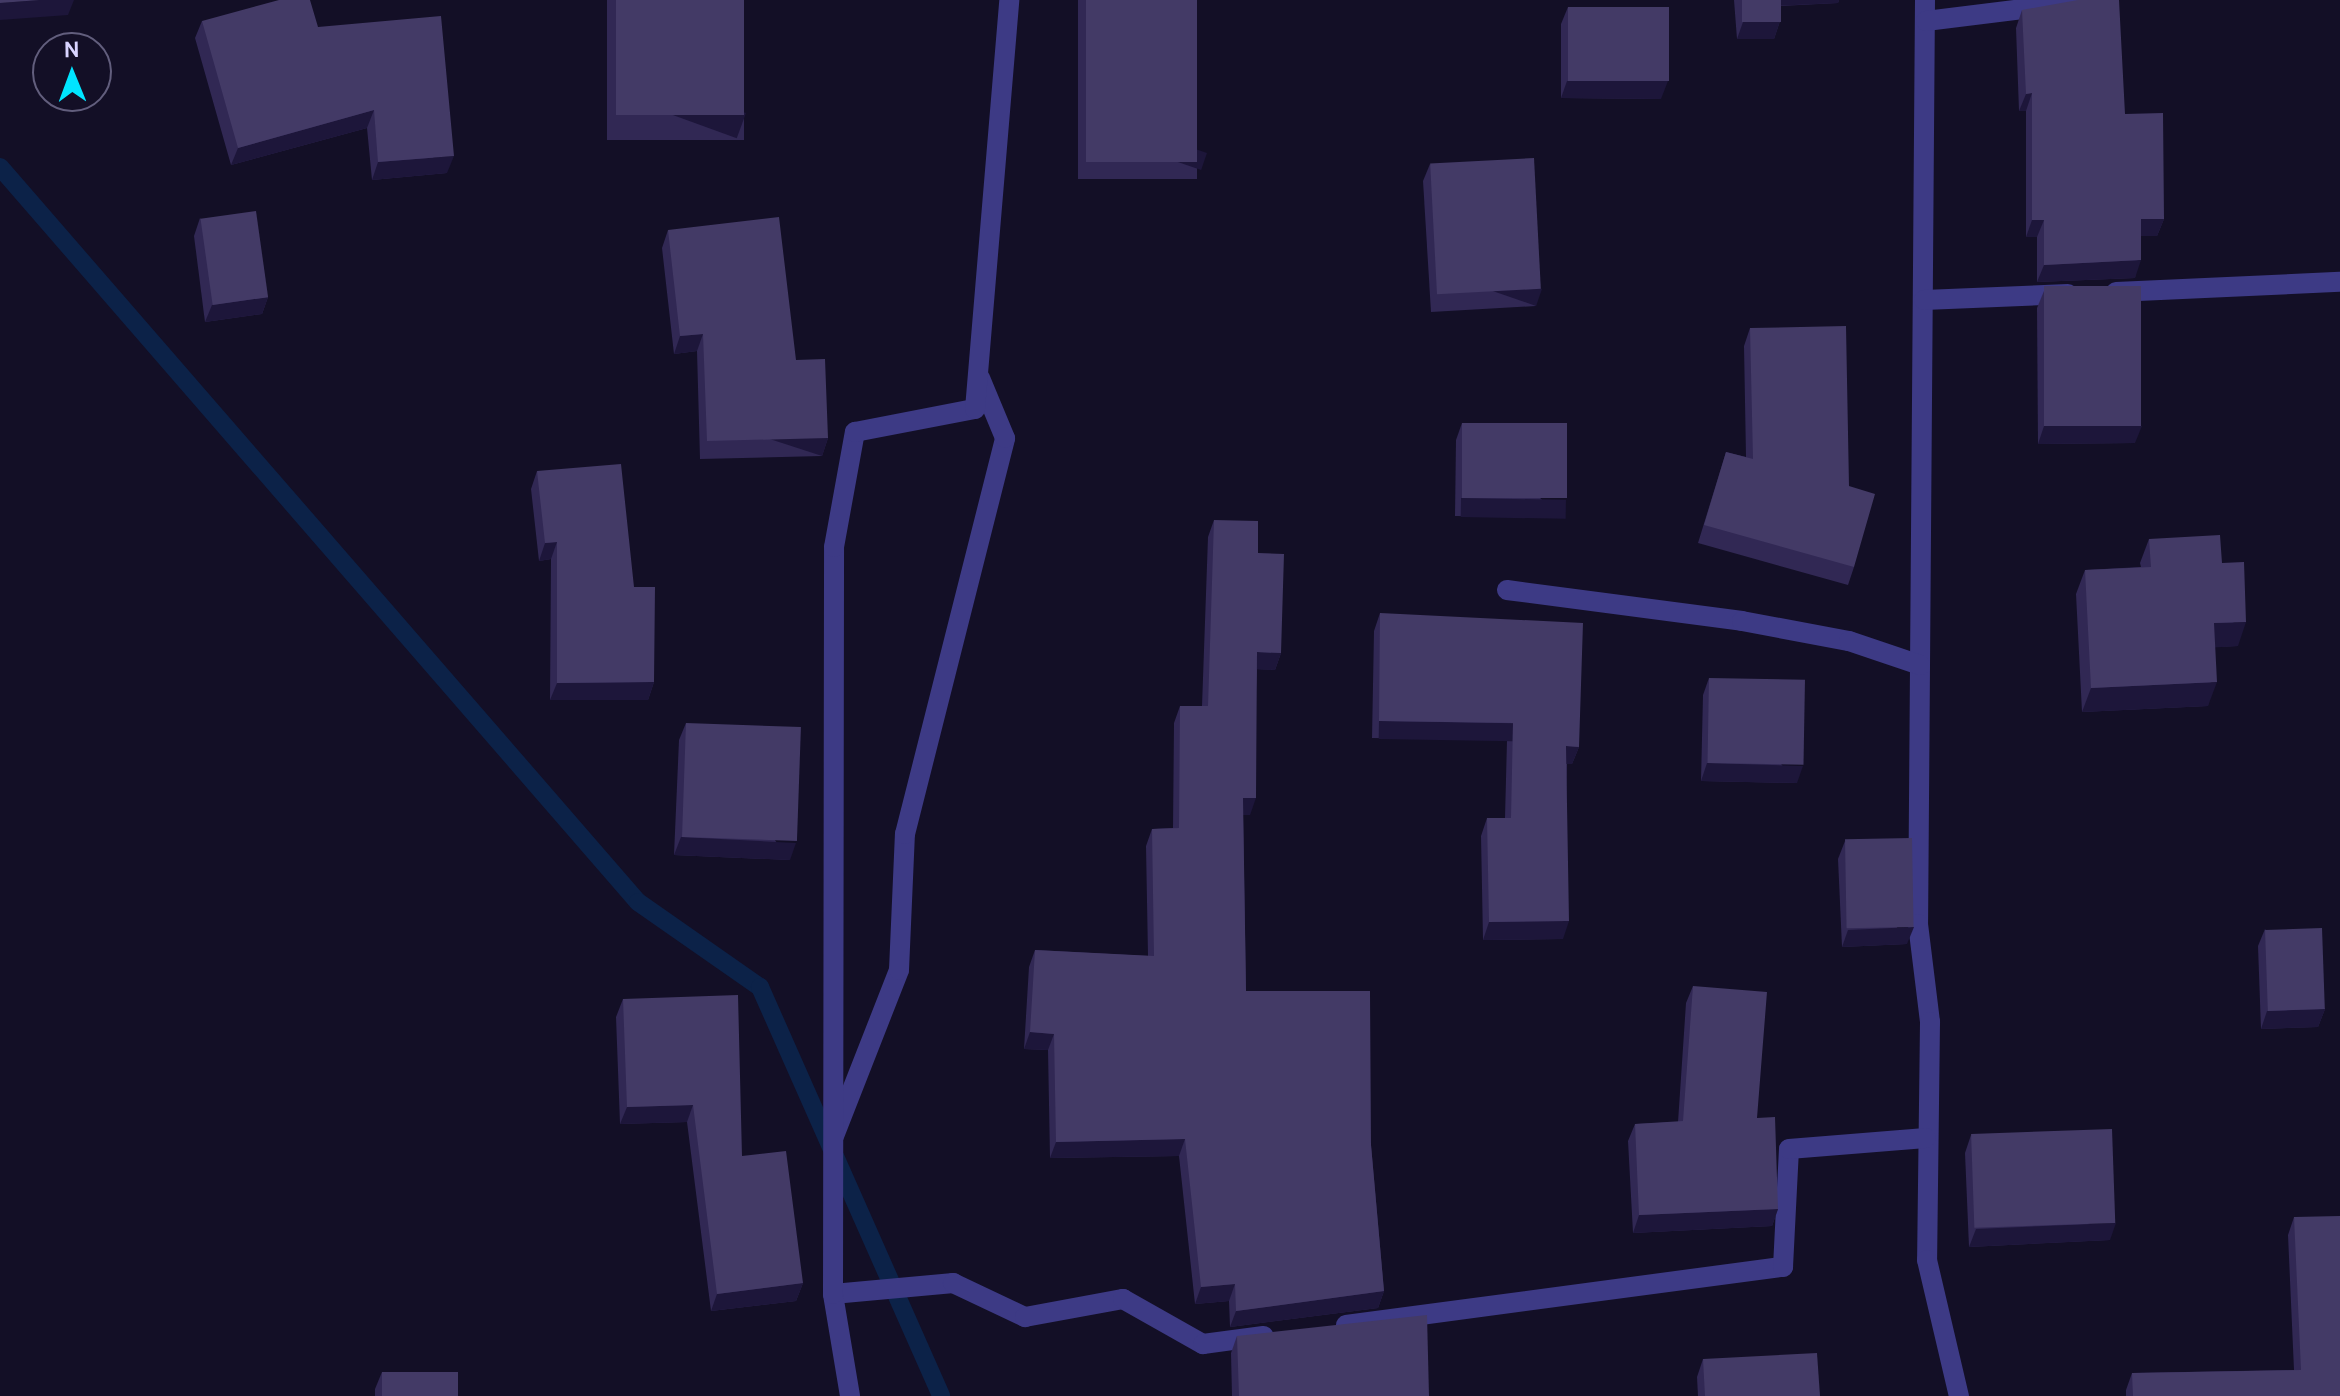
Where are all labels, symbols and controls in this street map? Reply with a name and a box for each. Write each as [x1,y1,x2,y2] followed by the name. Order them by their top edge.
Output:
[32,32,112,112] north arrow
[64,36,80,63] text: N

